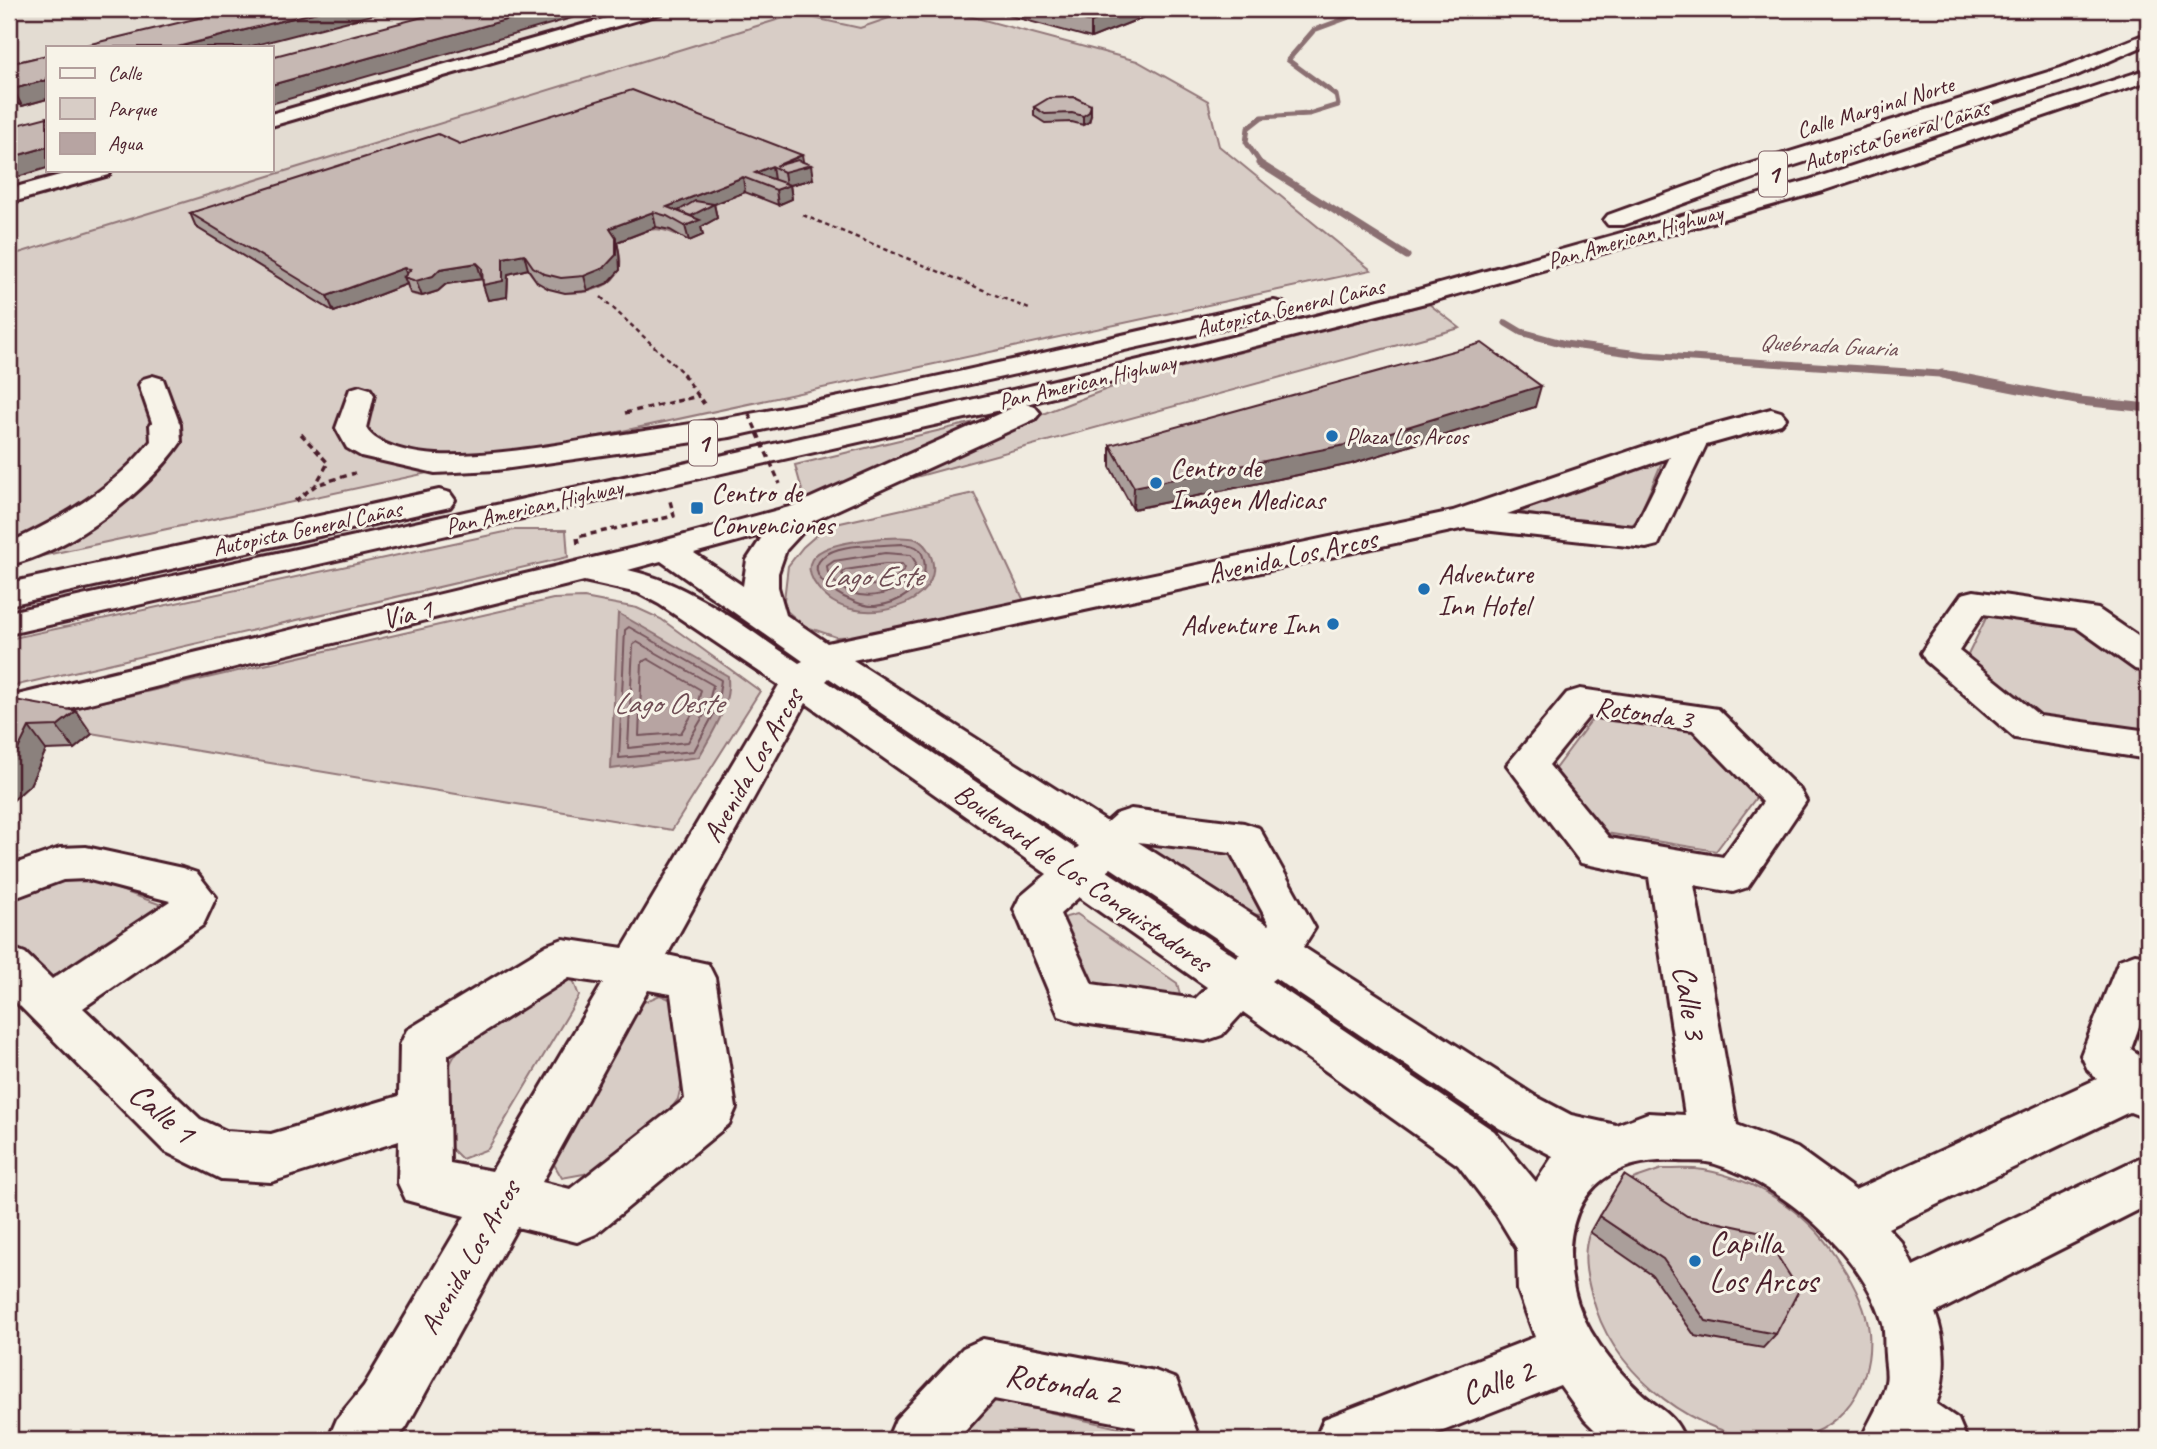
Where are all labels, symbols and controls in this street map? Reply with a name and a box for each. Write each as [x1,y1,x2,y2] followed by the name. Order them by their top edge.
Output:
[46,46,273,172] legend
[108,60,142,86] text: Calle
[1793,69,1959,145] street label: Calle Marginal Norte
[1800,93,1994,177] street label: Autopista General Cañas
[108,96,157,122] text: Parque
[108,130,144,156] text: Agua
[1759,152,1787,196] road number: 1
[1544,197,1728,275] street label: Pan American Highway
[1193,271,1389,343] street label: Autopista General Cañas
[1759,326,1899,364] water label: Quebrada Guaria
[996,347,1181,416] street label: Pan American Highway
[689,420,717,466] road number: 1
[1346,422,1470,451] place label: Plaza Los Arcos
[1324,428,1340,444] marker: Plaza Los Arcos
[1170,450,1327,517] place label: Centro de Imágen Medicas
[443,472,628,541] street label: Pan American Highway
[711,475,836,542] place label: Centro de Convenciones
[1148,475,1164,491] marker: Centro de Imágen Medicas
[210,494,406,563] street label: Autopista General Cañas
[689,500,705,516] marker: Centro de Convenciones
[1205,520,1382,590] street label: Avenida Los Arcos
[1438,556,1535,623] place label: Adventure Inn Hotel
[822,557,926,595] water label: Lago Este
[1416,581,1432,597] marker: Adventure Inn Hotel
[378,590,437,637] street label: Vía 1
[1181,607,1320,642] place label: Adventure Inn
[1325,616,1341,632] marker: Adventure Inn
[694,680,812,848] street label: Avenida Los Arcos
[614,684,727,722] water label: Lago Oeste
[1593,688,1697,737] street label: Rotonda 3
[947,775,1220,981] street label: Boulevard de Los Conquistadores
[1663,962,1718,1045] street label: Calle 3
[120,1073,206,1154] street label: Calle 1
[411,1172,529,1340] street label: Avenida Los Arcos
[1709,1222,1820,1302] place label: Capilla Los Arcos
[1687,1253,1703,1269] marker: Capilla Los Arcos
[1455,1348,1543,1415] street label: Calle 2
[1002,1353,1127,1415] street label: Rotonda 2

